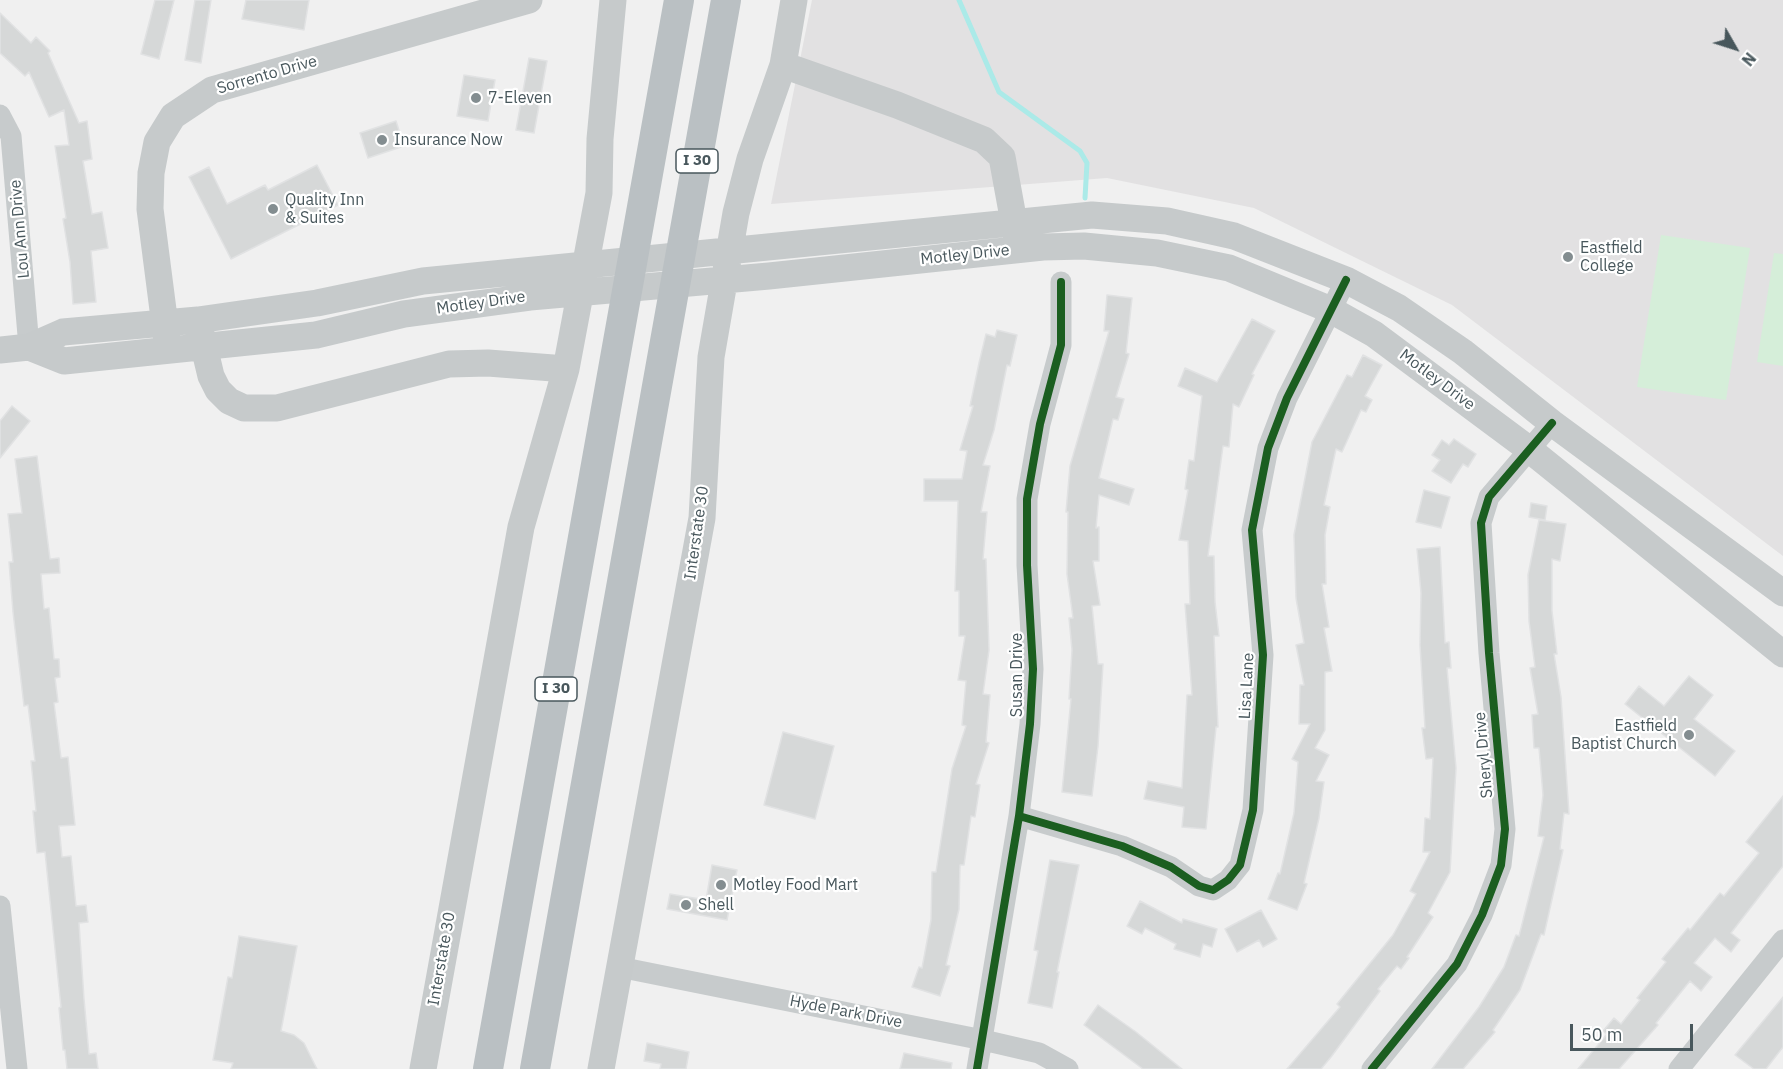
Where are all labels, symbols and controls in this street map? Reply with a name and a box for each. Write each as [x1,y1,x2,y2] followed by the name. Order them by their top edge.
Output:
[1705,18,1765,78] north arrow
[1738,49,1760,70] text: N
[215,52,319,98] street label: Sorrento Drive
[488,88,552,108] place label: 7-Eleven
[469,91,483,105] marker: 7-Eleven
[394,130,503,150] place label: Insurance Now
[375,133,389,147] marker: Insurance Now
[676,149,718,173] road number: I 30
[6,179,34,279] street label: Lou Ann Drive
[285,190,364,228] place label: Quality Inn & Suites
[266,202,280,216] marker: Quality Inn & Suites
[1580,238,1642,276] place label: Eastfield College
[919,241,1011,269] street label: Motley Drive
[1561,250,1575,264] marker: Eastfield College
[435,287,527,319] street label: Motley Drive
[1395,345,1479,415] street label: Motley Drive
[681,485,713,581] street label: Interstate 30
[1007,633,1027,717] street label: Susan Drive
[1236,652,1258,720] street label: Lisa Lane
[535,677,577,701] road number: I 30
[1471,711,1497,799] street label: Sheryl Drive
[1571,716,1677,754] place label: Eastfield Baptist Church
[1682,728,1696,742] marker: Eastfield Baptist Church
[733,875,858,895] place label: Motley Food Mart
[714,878,728,892] marker: Motley Food Mart
[698,895,734,915] place label: Shell
[679,898,693,912] marker: Shell
[424,911,460,1007] street label: Interstate 30
[788,992,904,1032] street label: Hyde Park Drive
[1573,1012,1696,1050] scale bar
[1581,1023,1623,1046] text: 50 m

